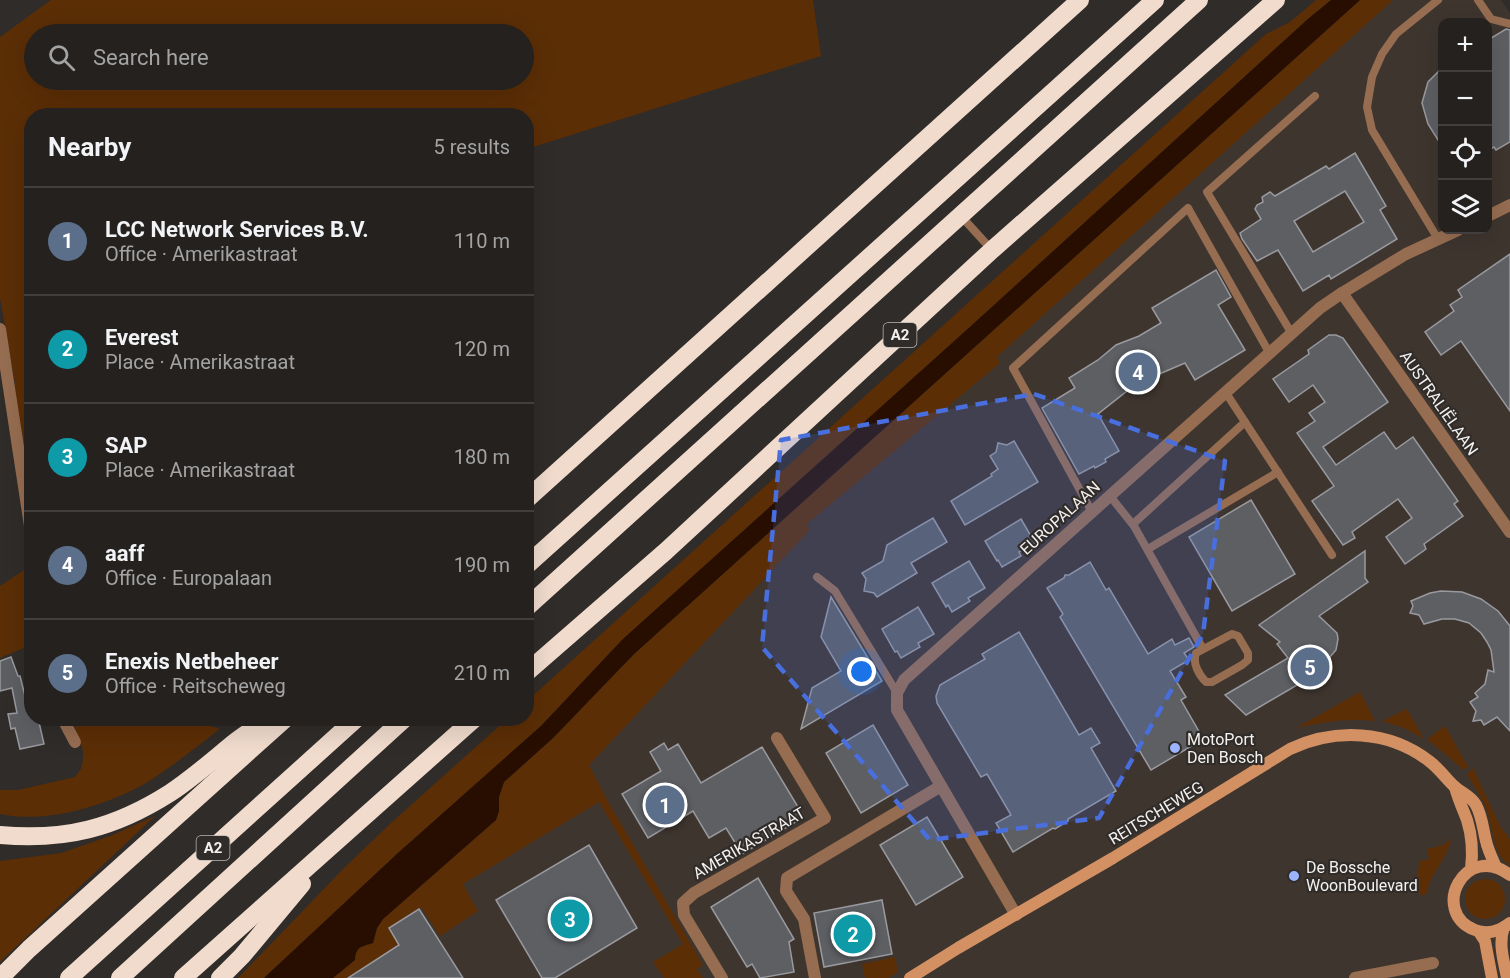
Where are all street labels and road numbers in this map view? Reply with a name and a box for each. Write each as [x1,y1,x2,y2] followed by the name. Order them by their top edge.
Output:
[884,323,916,347] road number: A2
[1396,347,1482,459] street label: AUSTRALIËLAAN
[1016,477,1104,559] street label: EUROPALAAN
[1105,777,1207,849] street label: REITSCHEWEG
[689,803,809,883] street label: AMERIKASTRAAT
[196,836,230,860] road number: A2

